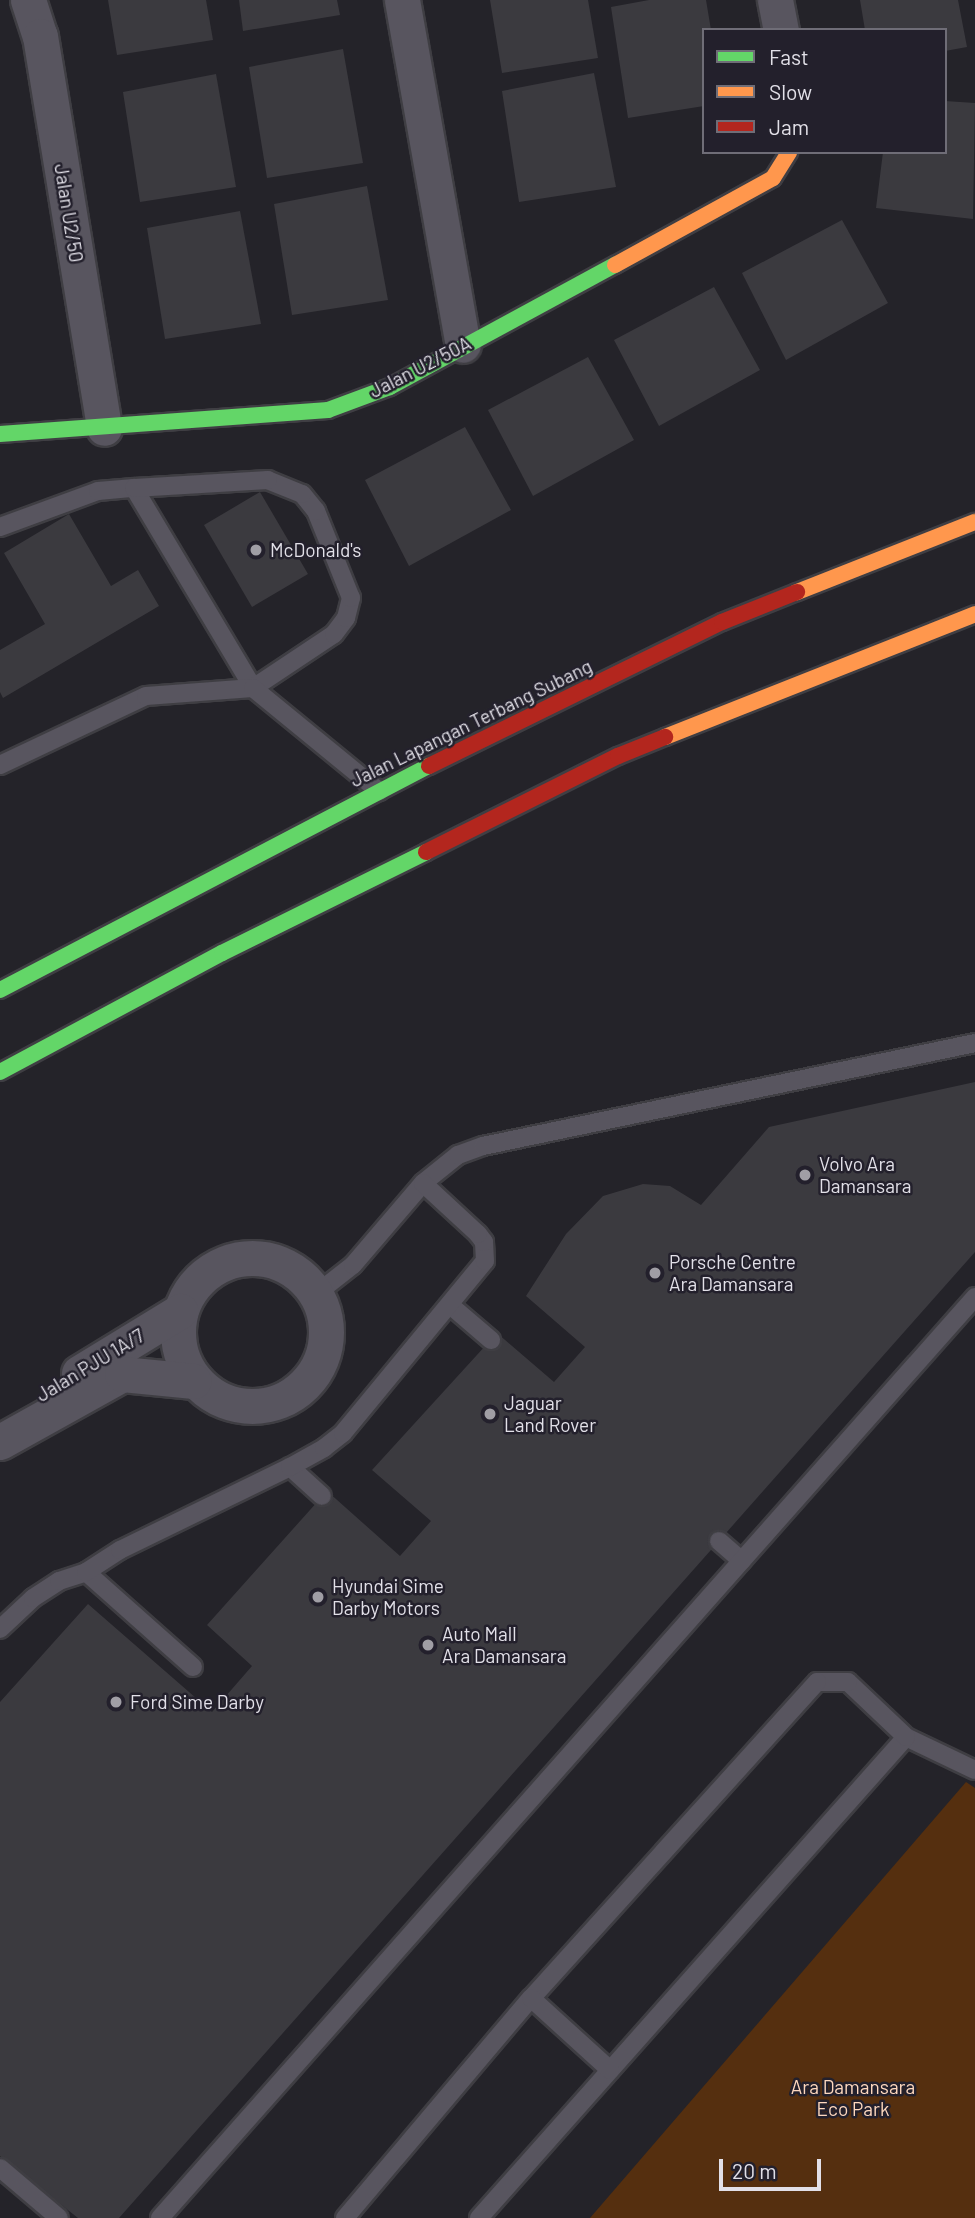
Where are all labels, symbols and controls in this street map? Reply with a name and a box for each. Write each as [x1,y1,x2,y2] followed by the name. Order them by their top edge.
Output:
[702,28,947,154] legend
[769,44,809,69] text: Fast
[769,79,812,104] text: Slow
[769,114,809,139] text: Jam
[50,162,88,264] street label: Jalan U2/50
[365,332,475,402] street label: Jalan U2/50A
[270,539,361,561] place label: McDonald's
[248,542,264,558] marker: McDonald's
[346,654,596,792] street label: Jalan Lapangan Terbang Subang
[819,1153,911,1197] place label: Volvo Ara Damansara
[797,1167,813,1183] marker: Volvo Ara Damansara
[669,1251,796,1295] place label: Porsche Centre Ara Damansara
[647,1265,663,1281] marker: Porsche Centre Ara Damansara
[32,1324,148,1406] street label: Jalan PJU 1A/7
[504,1392,596,1436] place label: Jaguar Land Rover
[482,1406,498,1422] marker: Jaguar Land Rover
[332,1575,444,1619] place label: Hyundai Sime Darby Motors
[310,1589,326,1605] marker: Hyundai Sime Darby Motors
[442,1623,566,1667] place label: Auto Mall Ara Damansara
[420,1637,436,1653] marker: Auto Mall Ara Damansara
[130,1691,264,1713] place label: Ford Sime Darby
[108,1694,124,1710] marker: Ford Sime Darby
[791,2076,915,2120] park label: Ara Damansara Eco Park
[723,2144,824,2188] scale bar
[732,2158,777,2183] text: 20 m

